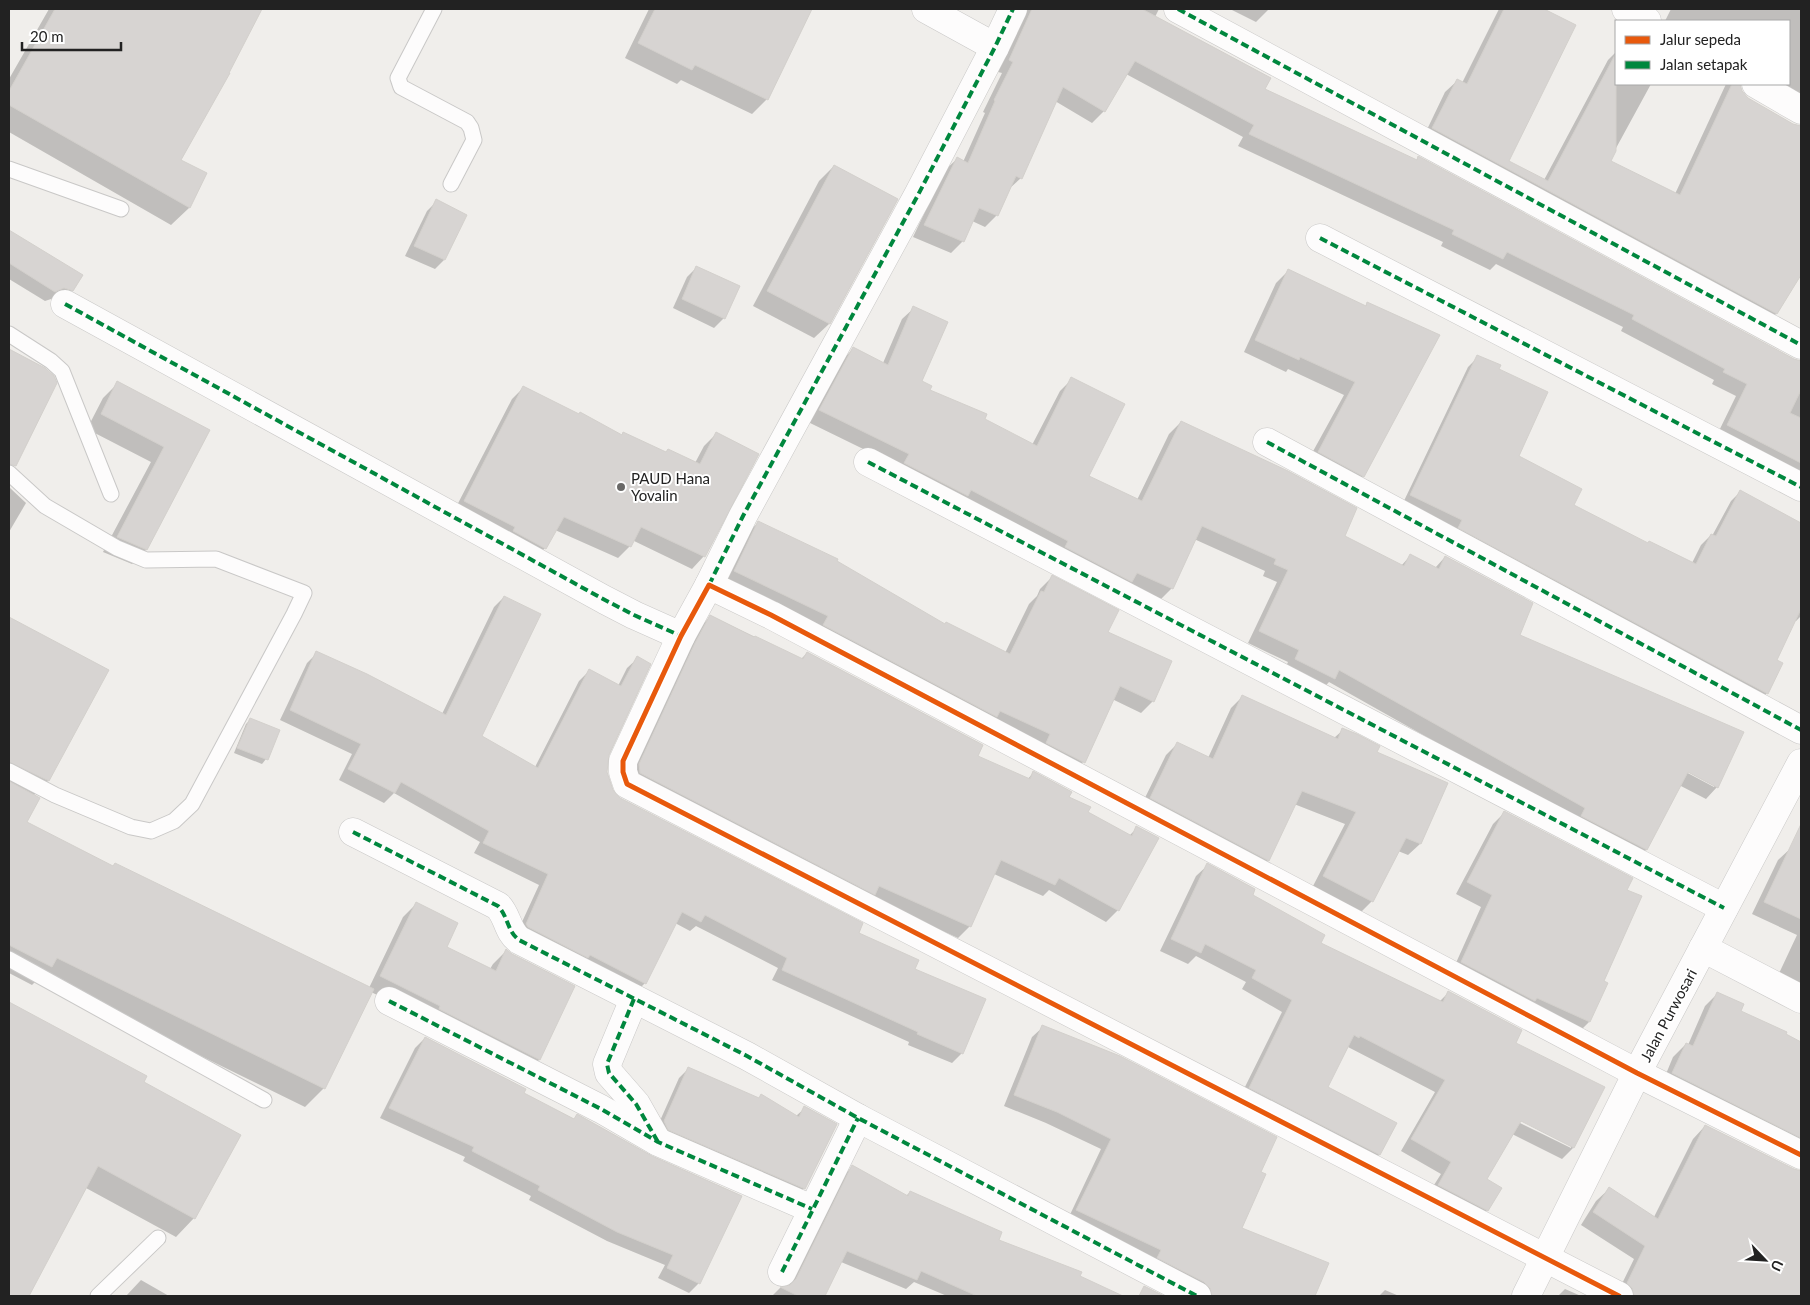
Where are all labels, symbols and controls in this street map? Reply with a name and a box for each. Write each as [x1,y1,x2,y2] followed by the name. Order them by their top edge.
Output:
[22,20,121,52] scale bar
[1615,20,1790,85] legend
[30,27,64,45] text: 20 m
[1660,30,1741,48] text: Jalur sepeda
[1660,55,1748,73] text: Jalan setapak
[631,469,710,504] place label: PAUD Hana Yovalin
[615,481,627,493] marker: PAUD Hana Yovalin
[1636,965,1700,1065] street label: Jalan Purwosari
[1740,1235,1790,1285] north arrow
[1767,1257,1787,1274] text: U

